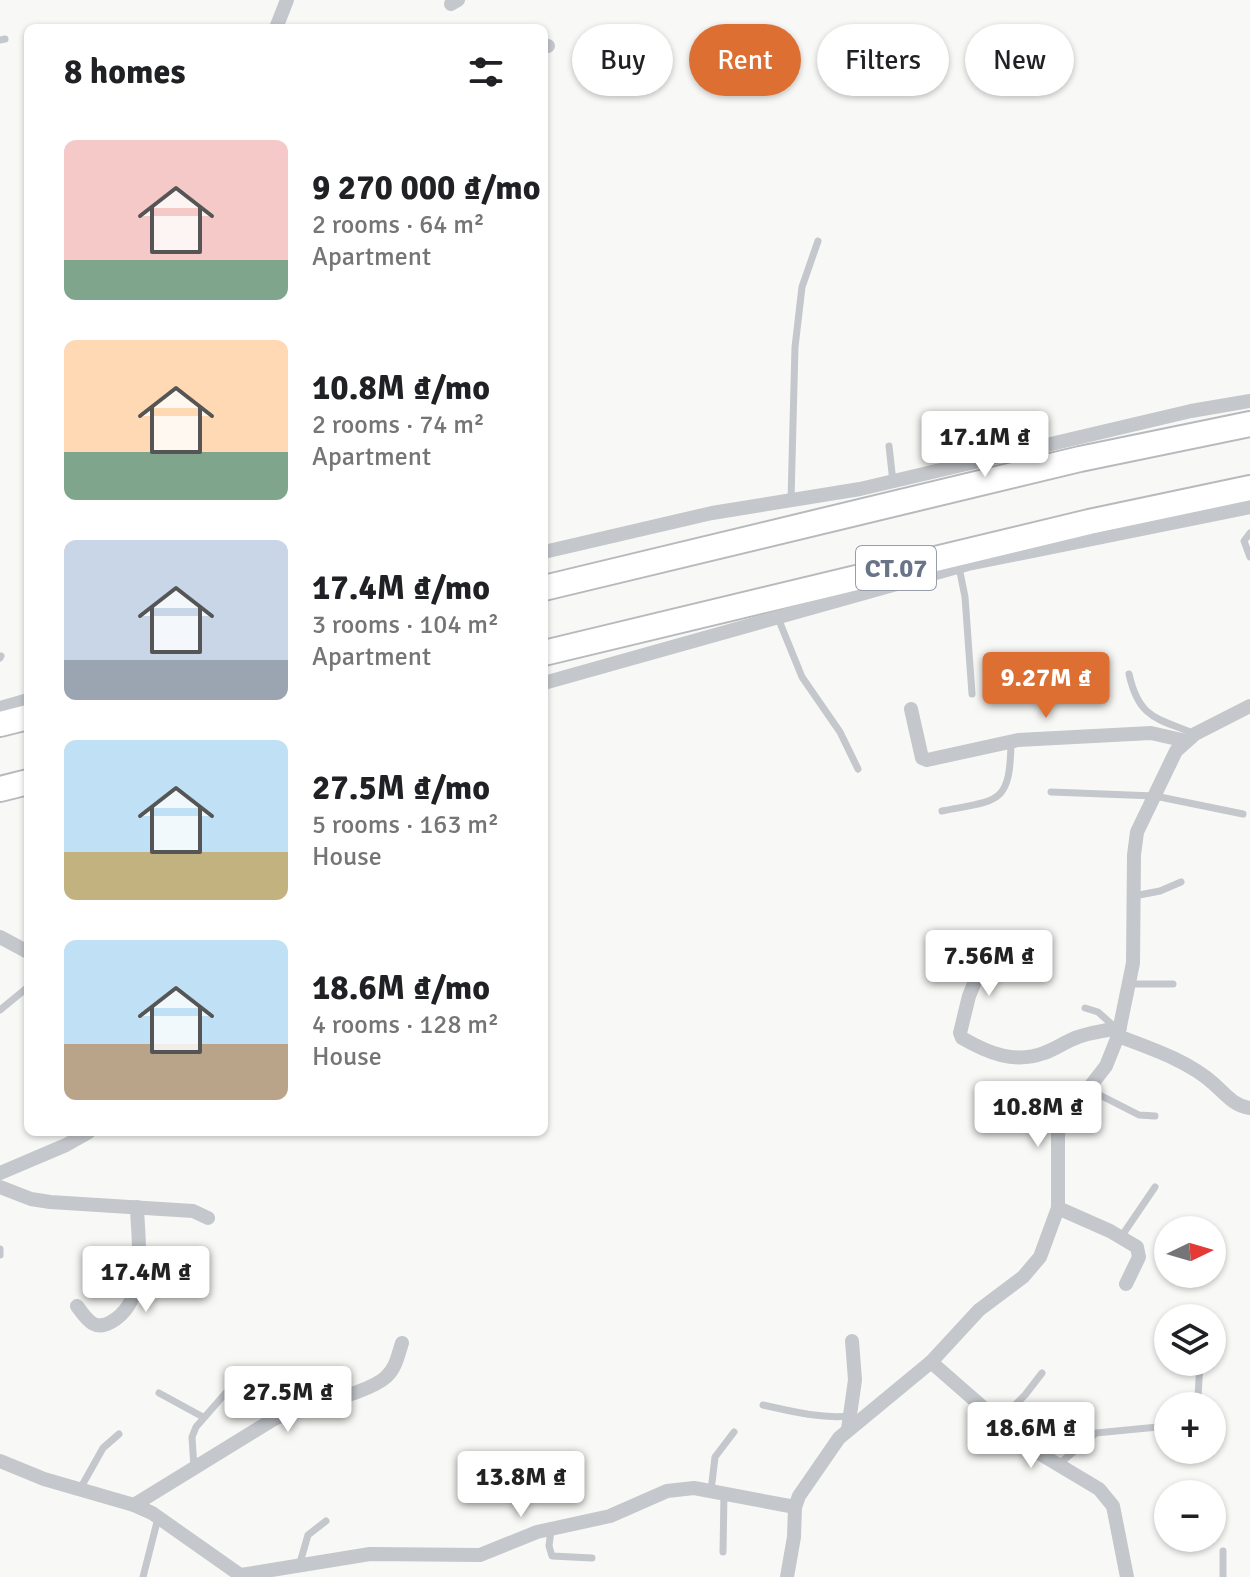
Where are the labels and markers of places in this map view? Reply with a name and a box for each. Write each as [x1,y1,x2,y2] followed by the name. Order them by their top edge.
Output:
[911,411,1059,479] pin: 17.1M ₫
[972,652,1120,720] pin: 9.27M ₫
[915,930,1063,998] pin: 7.56M ₫
[964,1081,1112,1149] pin: 10.8M ₫
[72,1246,220,1314] pin: 17.4M ₫
[214,1366,362,1434] pin: 27.5M ₫
[957,1402,1105,1470] pin: 18.6M ₫
[447,1451,595,1519] pin: 13.8M ₫

